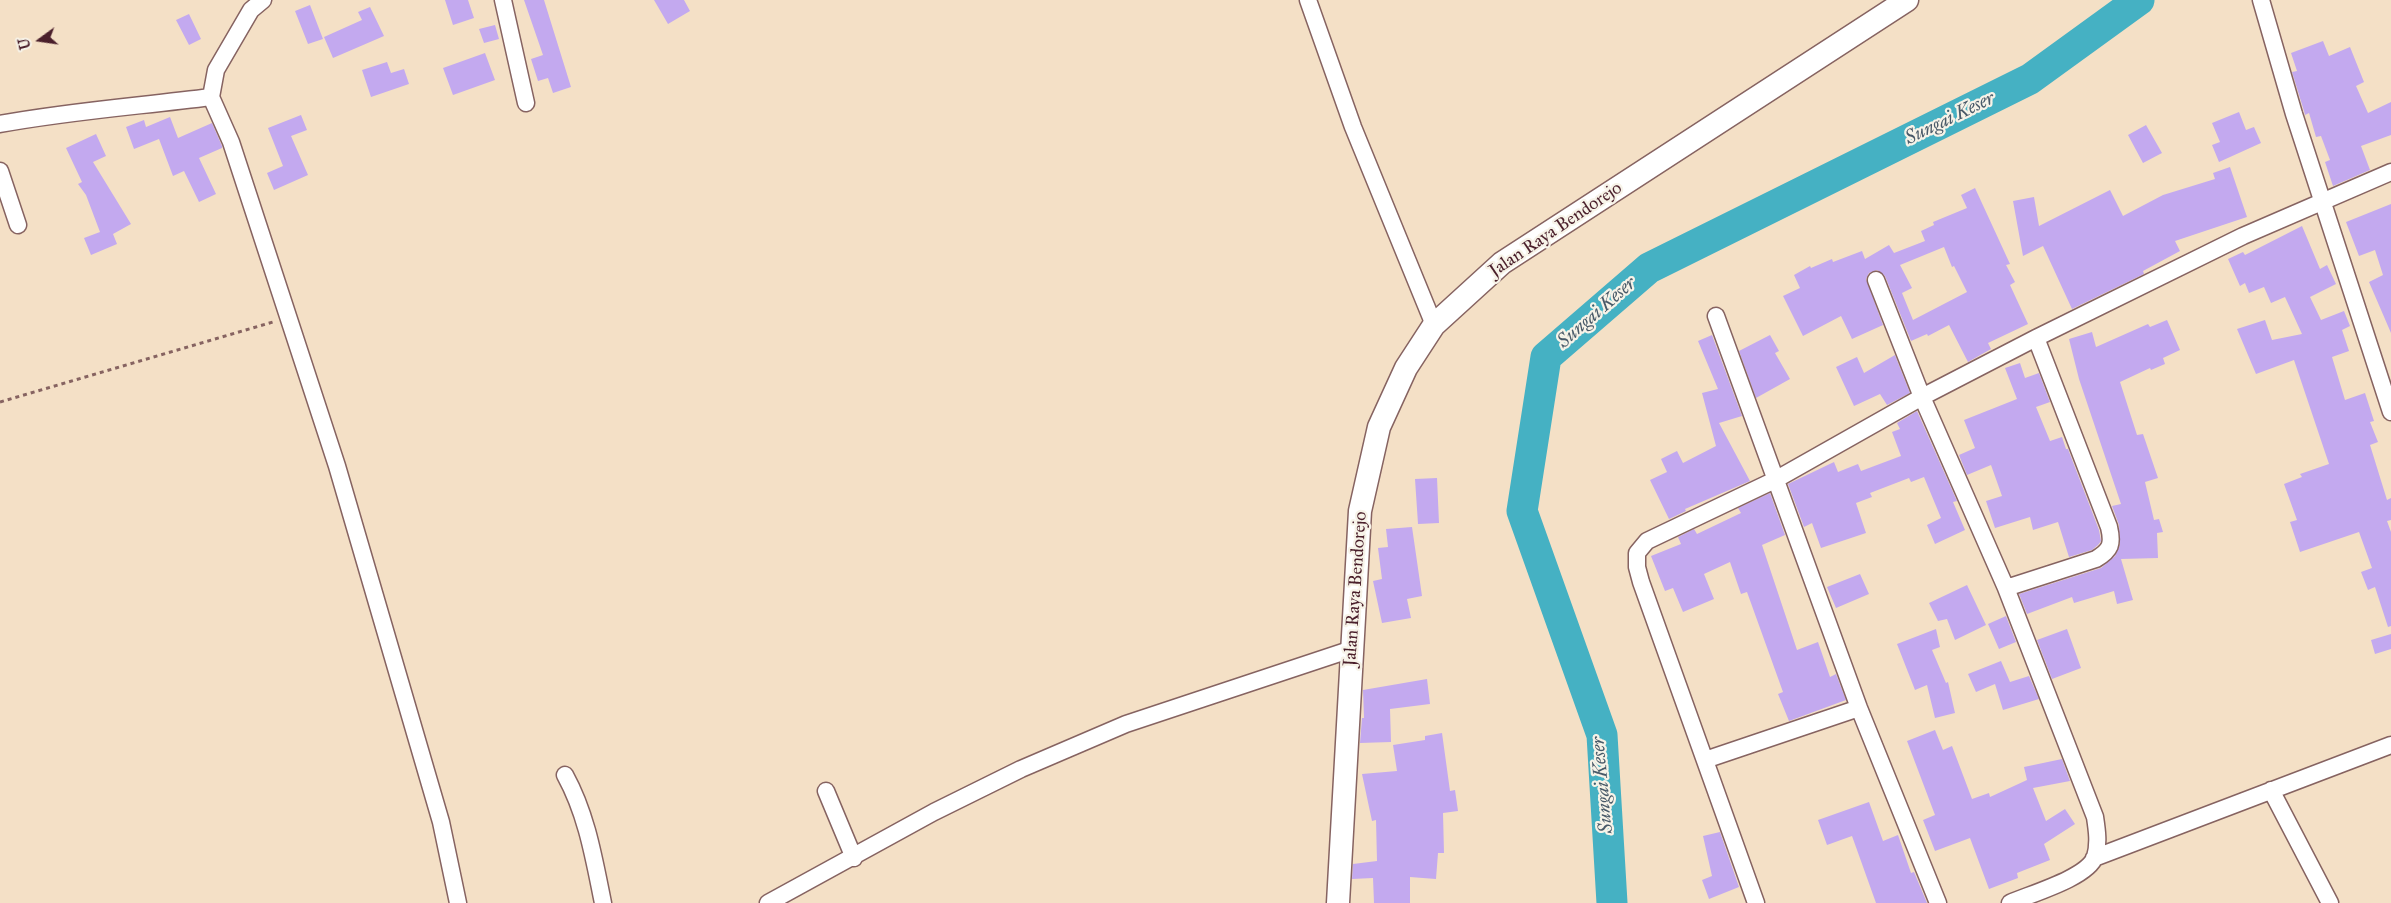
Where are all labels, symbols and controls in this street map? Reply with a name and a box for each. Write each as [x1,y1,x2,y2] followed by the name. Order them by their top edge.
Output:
[15,15,65,65] north arrow
[15,36,35,51] text: U
[1901,87,1999,151] water label: Sungai Keser
[1486,178,1626,282] street label: Jalan Raya Bendorejo
[1553,273,1641,353] water label: Sungai Keser
[1340,511,1372,667] street label: Jalan Raya Bendorejo
[1587,736,1619,834] water label: Sungai Keser

